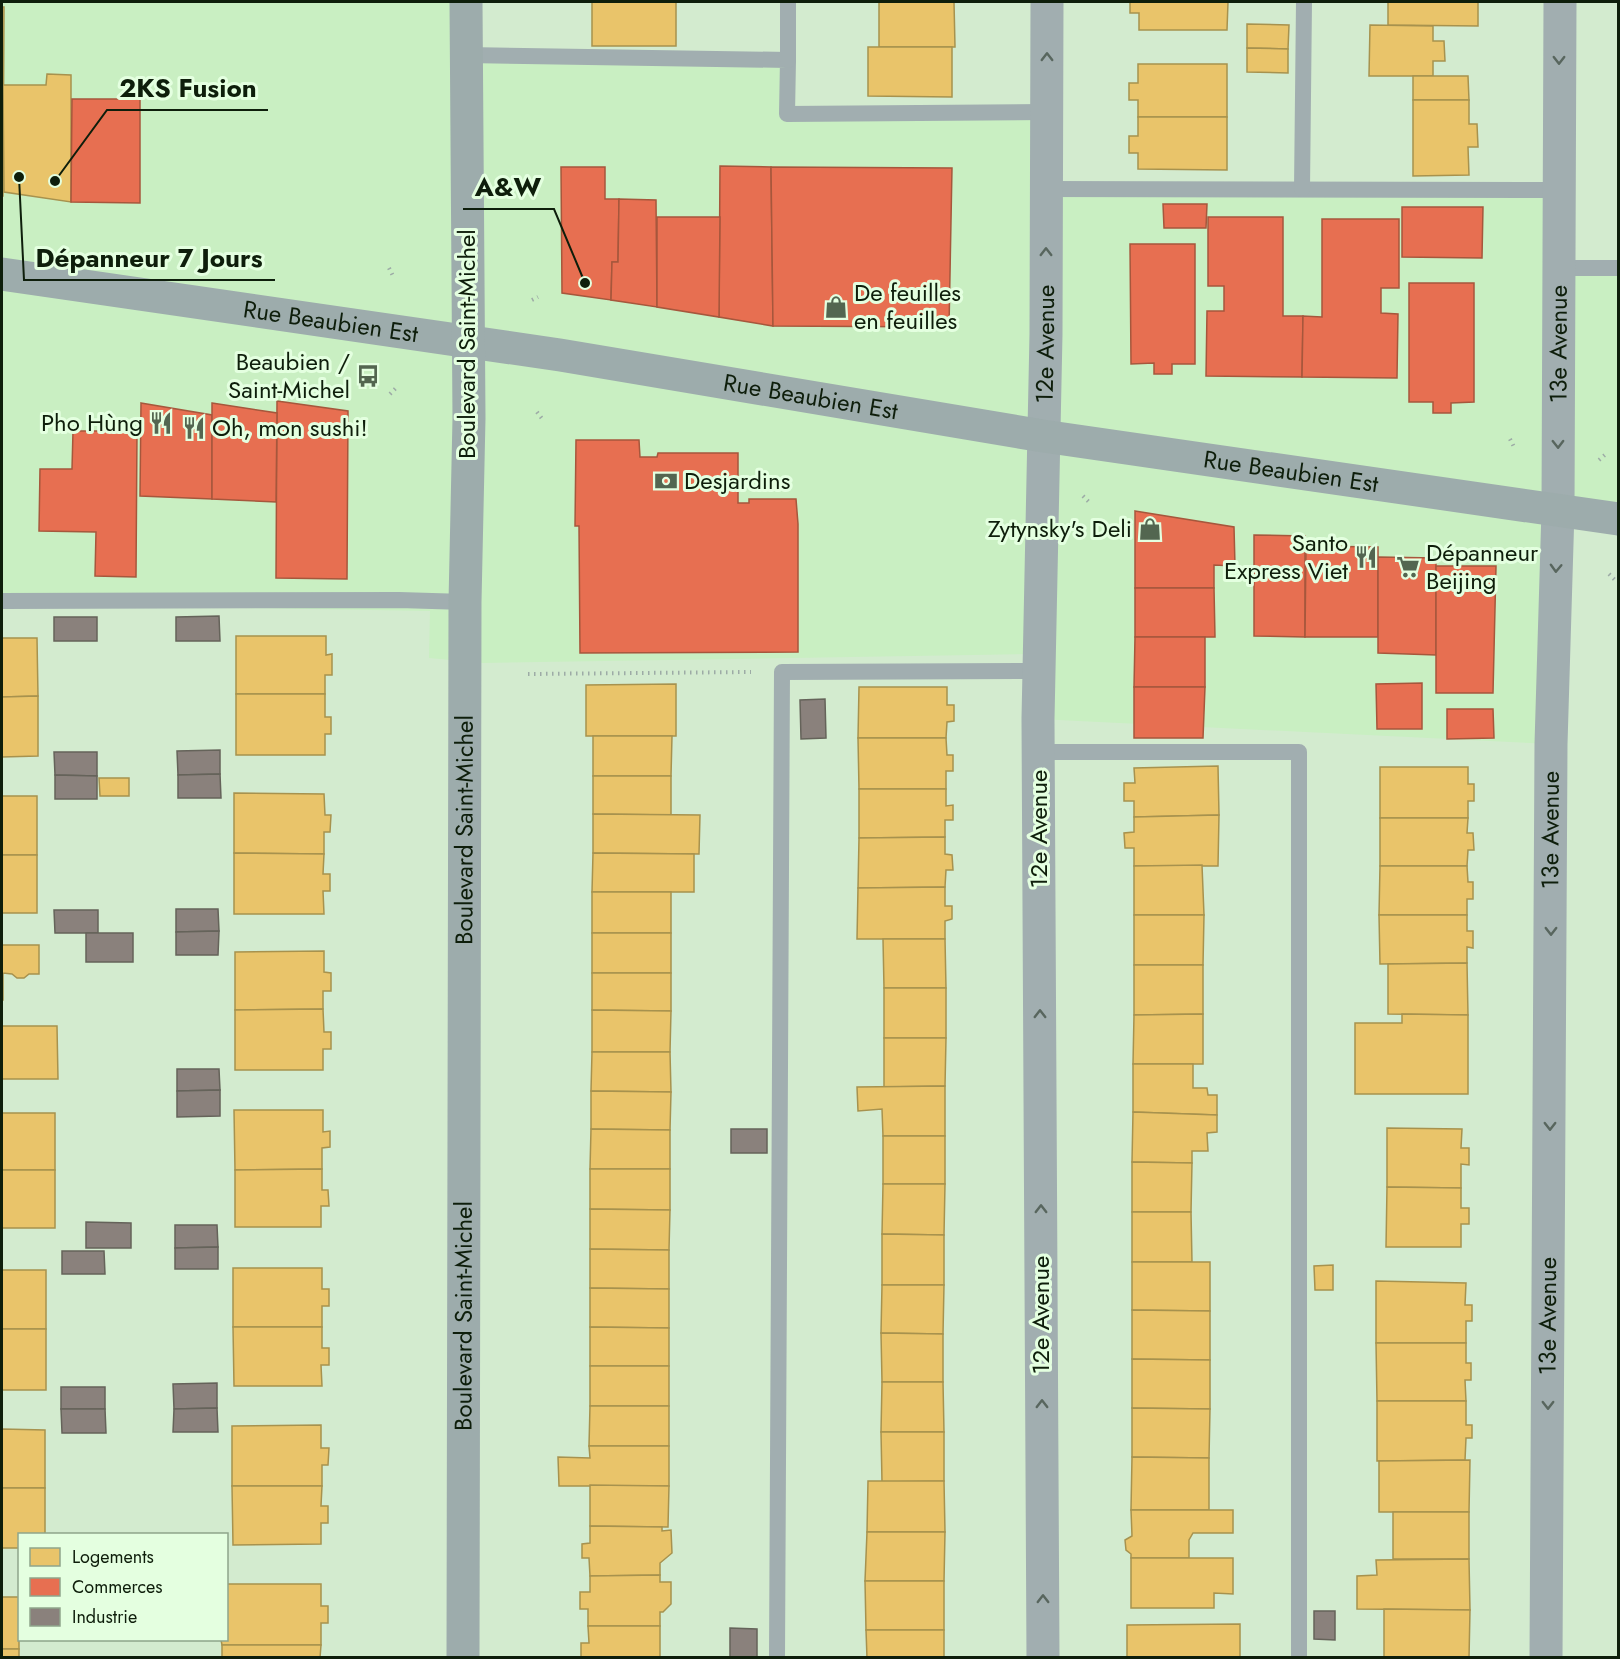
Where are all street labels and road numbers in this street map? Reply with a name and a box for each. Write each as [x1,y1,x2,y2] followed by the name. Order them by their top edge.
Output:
[449,229,484,459] street label: Boulevard Saint-Michel
[1027,285,1063,404] street label: 12e Avenue
[1540,285,1576,403] street label: 13e Avenue
[241,291,421,351] street label: Rue Beaubien Est
[721,365,901,428] street label: Rue Beaubien Est
[1201,441,1381,501] street label: Rue Beaubien Est
[446,715,482,945] street label: Boulevard Saint-Michel
[1021,770,1056,888] street label: 12e Avenue
[1532,771,1568,889] street label: 13e Avenue
[445,1201,481,1431] street label: Boulevard Saint-Michel
[1023,1256,1058,1374] street label: 12e Avenue
[1530,1257,1565,1375] street label: 13e Avenue

